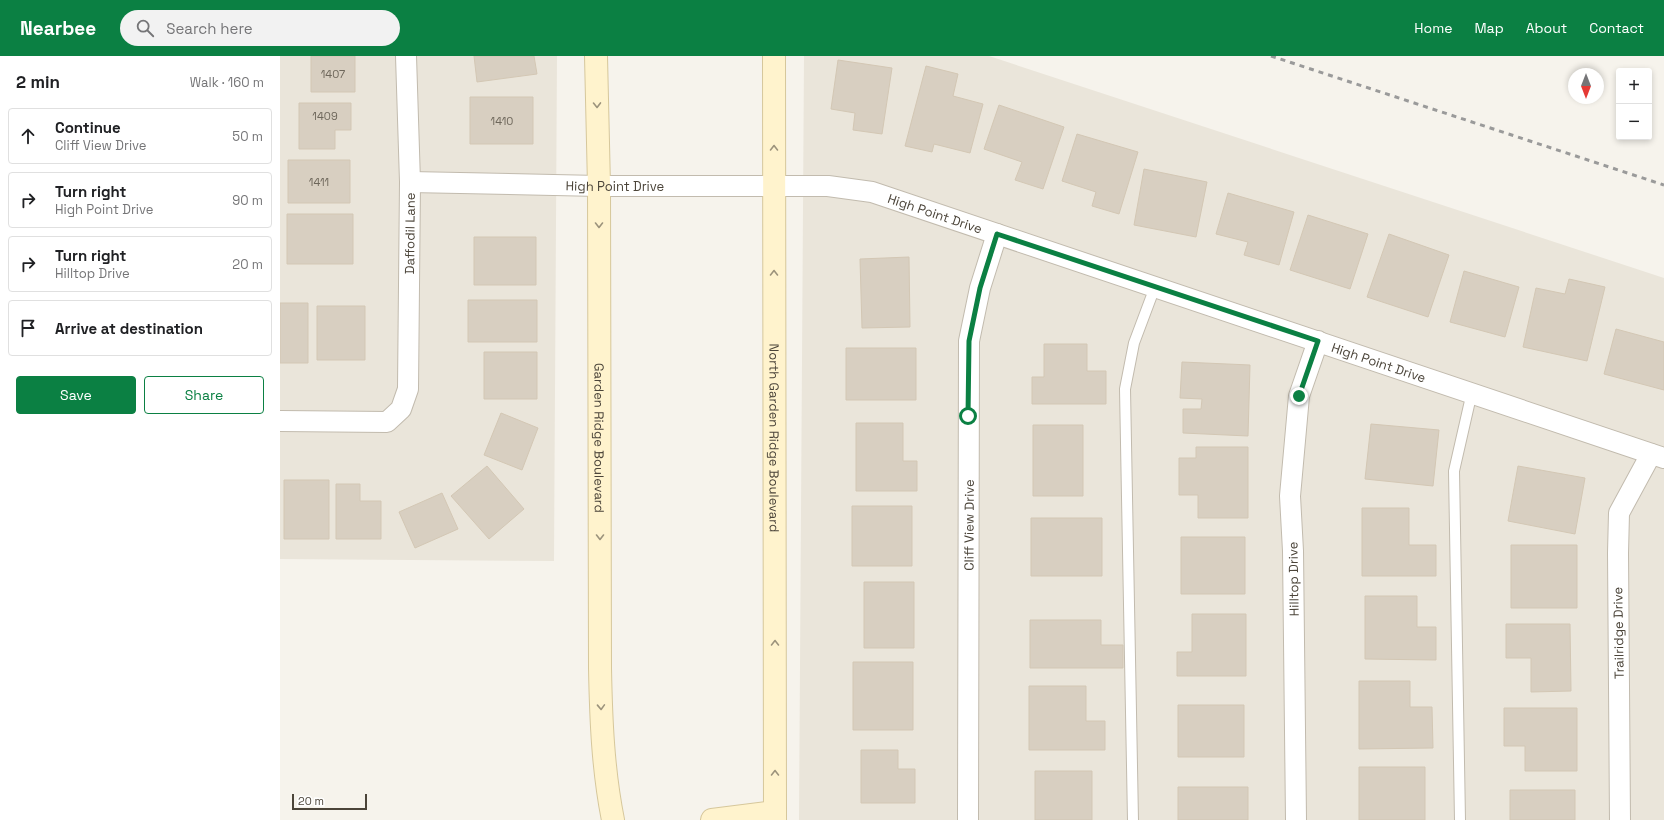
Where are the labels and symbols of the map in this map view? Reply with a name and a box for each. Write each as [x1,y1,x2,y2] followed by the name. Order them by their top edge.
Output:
[321,67,345,81] house number: 1407
[1568,68,1604,104] north arrow
[593,102,602,108] one-way arrow
[312,109,338,123] house number: 1409
[491,114,513,128] house number: 1410
[770,145,778,151] one-way arrow
[309,175,329,189] house number: 1411
[566,177,664,195] street label: High Point Drive
[886,190,984,237] street label: High Point Drive
[401,192,419,274] street label: Daffodil Lane
[595,222,603,228] one-way arrow
[770,270,778,276] one-way arrow
[1329,339,1428,386] street label: High Point Drive
[765,344,783,532] street label: North Garden Ridge Boulevard
[590,363,608,513] street label: Garden Ridge Boulevard
[1290,387,1308,405] route end
[959,407,977,425] route start
[961,479,978,571] street label: Cliff View Drive
[596,534,604,540] one-way arrow
[1284,541,1303,617] street label: Hilltop Drive
[1609,587,1628,679] street label: Trailridge Drive
[771,640,779,646] one-way arrow
[597,704,605,710] one-way arrow
[771,770,779,776] one-way arrow
[292,792,367,811] scale bar

